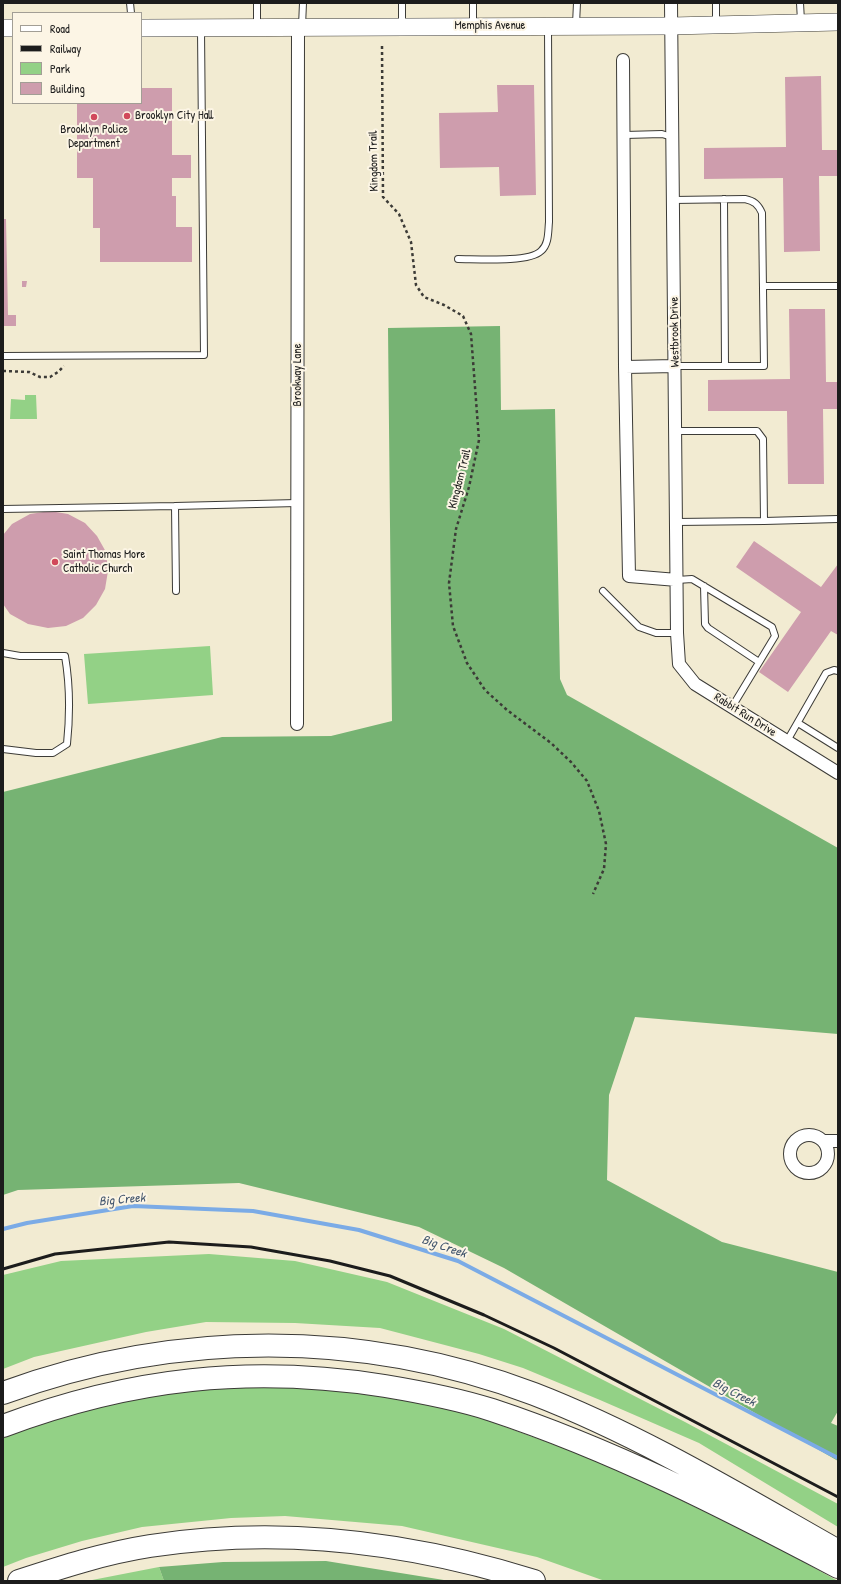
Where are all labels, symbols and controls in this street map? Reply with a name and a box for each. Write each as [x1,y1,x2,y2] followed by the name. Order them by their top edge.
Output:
[12,12,142,104] legend
[455,19,525,33] street label: Memphis Avenue
[50,20,70,37] text: Road
[50,40,81,57] text: Railway
[50,60,70,77] text: Park
[50,80,85,97] text: Building
[135,109,214,123] place label: Brooklyn City Hall
[122,111,132,121] marker: Brooklyn City Hall
[89,112,99,122] marker: Brooklyn Police Department
[60,123,128,151] place label: Brooklyn Police Department
[366,130,382,192] street label: Kingdom Trail
[667,297,683,367] street label: Westbrook Drive
[291,344,305,406] street label: Brookway Lane
[446,448,474,510] street label: Kingdom Trail
[63,548,145,576] place label: Saint Thomas More Catholic Church
[50,557,60,567] marker: Saint Thomas More Catholic Church
[711,690,779,740] street label: Rabbit Run Drive
[98,1190,146,1210] water label: Big Creek
[420,1232,468,1262] water label: Big Creek
[710,1376,758,1410] water label: Big Creek

